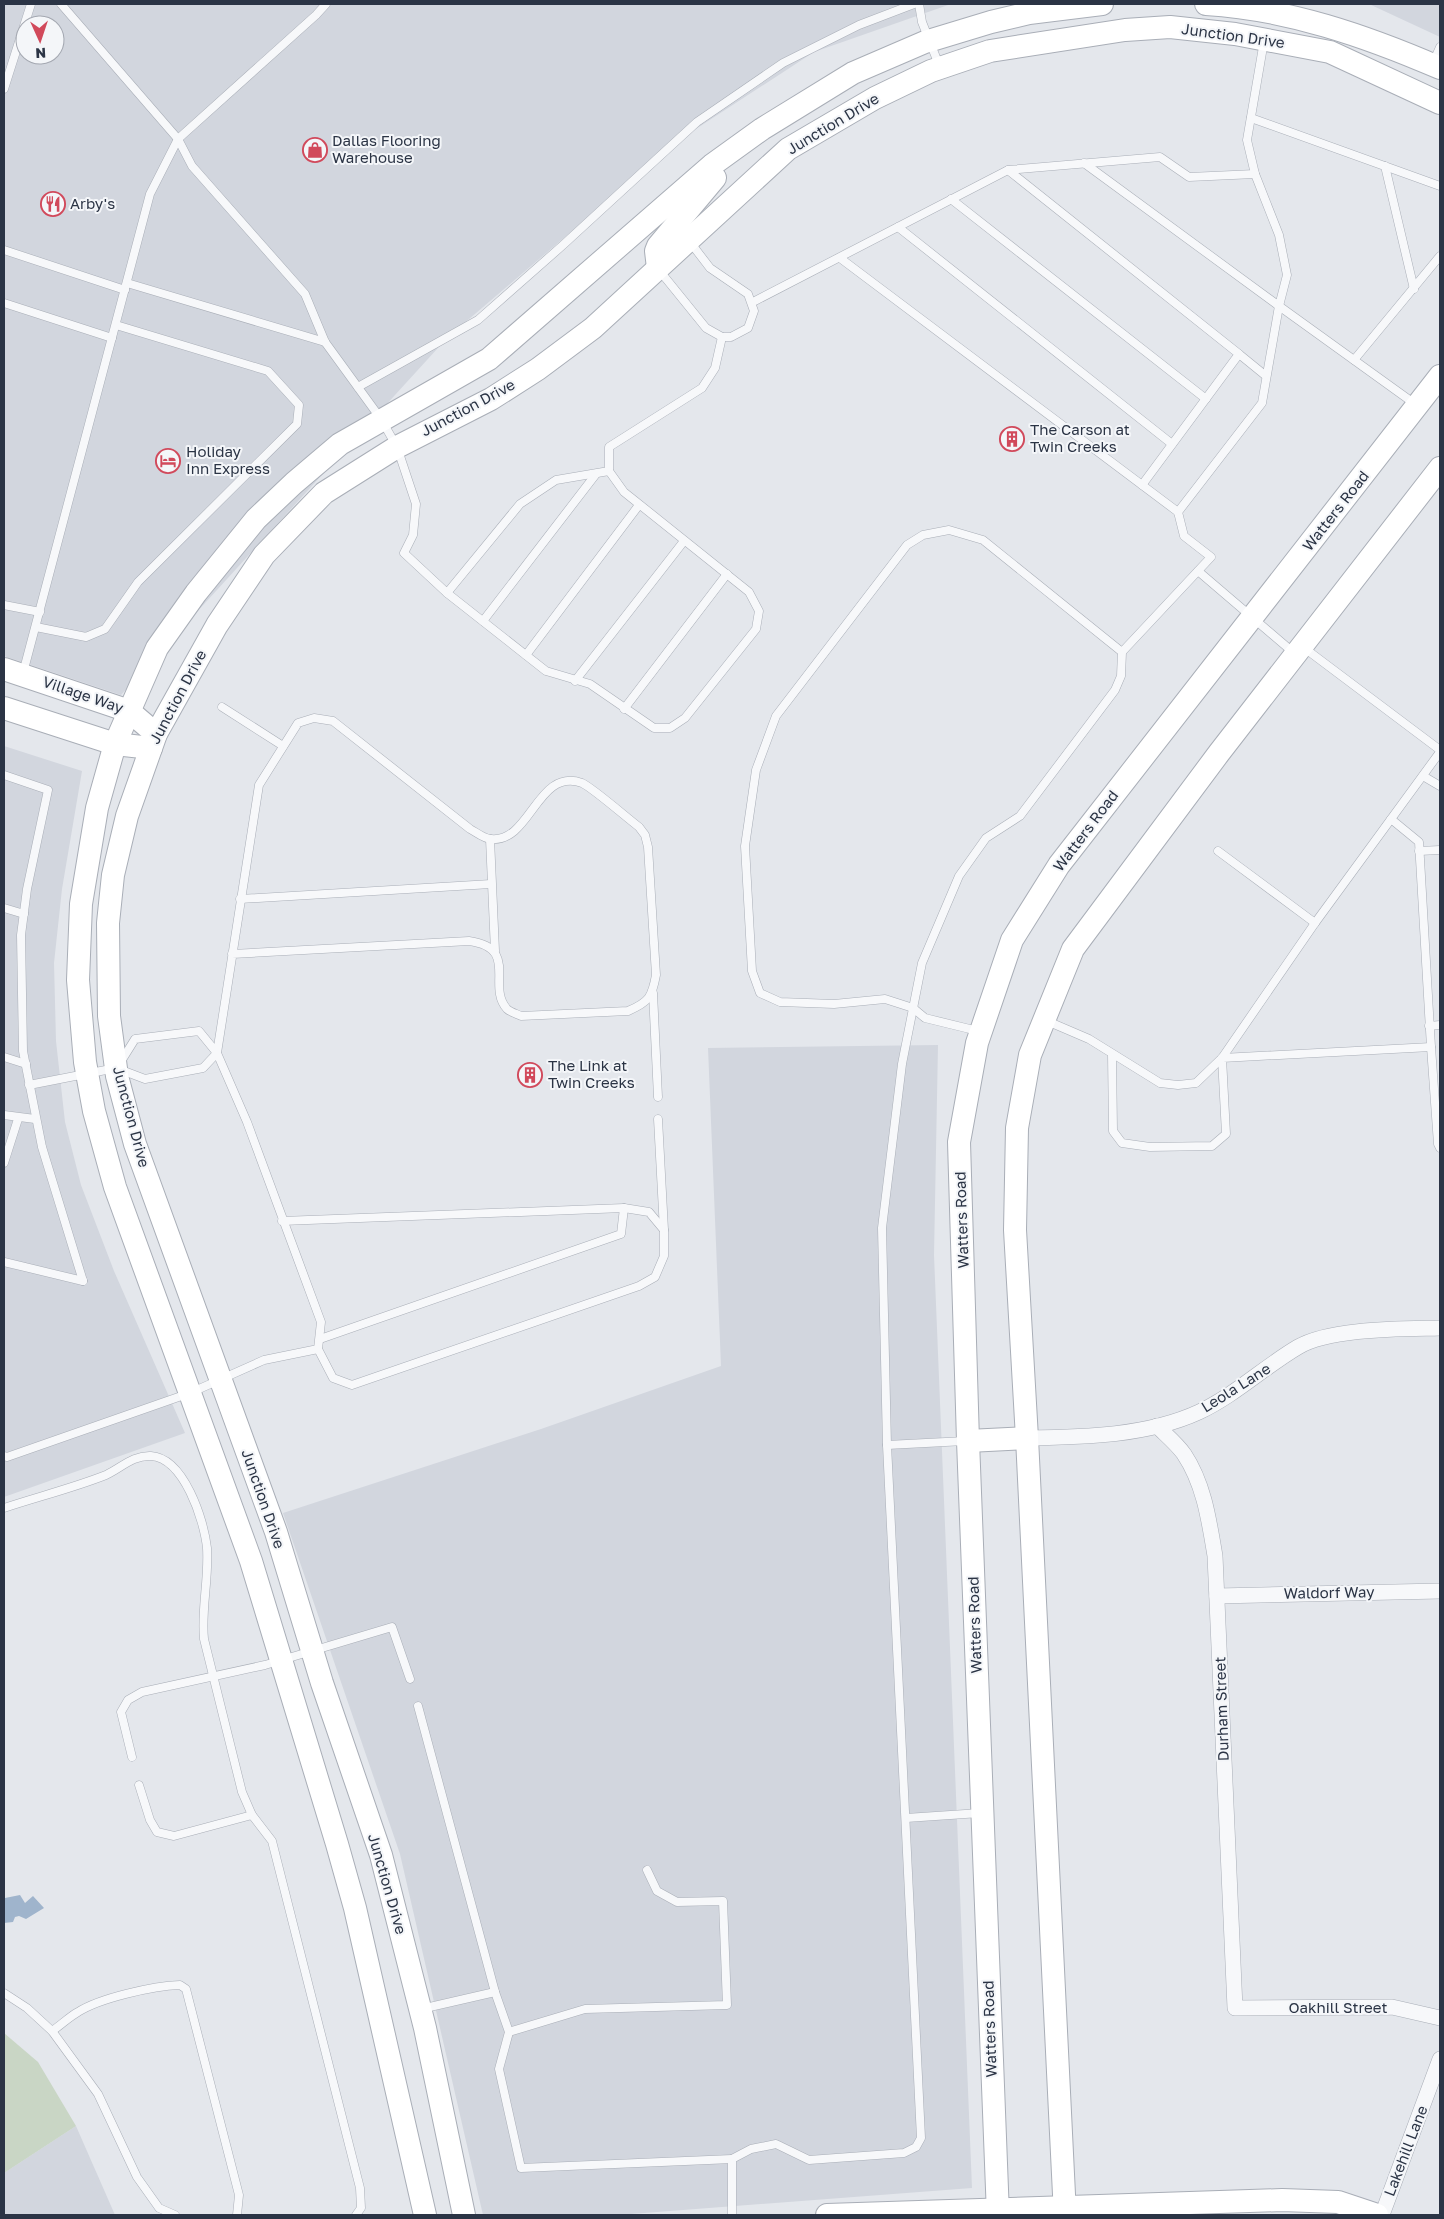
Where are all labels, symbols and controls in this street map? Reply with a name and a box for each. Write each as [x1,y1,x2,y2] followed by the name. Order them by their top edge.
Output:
[15,15,65,65] north arrow
[1180,19,1286,51] street label: Junction Drive
[35,45,46,62] text: N
[783,89,882,158] street label: Junction Drive
[332,131,441,166] place label: Dallas Flooring Warehouse
[302,137,328,163] shop icon: Dallas Flooring Warehouse
[40,191,66,217] restaurant icon: Arby's
[70,194,115,212] place label: Arby's
[417,375,518,439] street label: Junction Drive
[1030,420,1130,455] place label: The Carson at Twin Creeks
[999,426,1025,452] building icon: The Carson at Twin Creeks
[186,442,270,477] place label: Holiday Inn Express
[155,448,181,474] hotel icon: Holiday Inn Express
[1298,467,1372,554] street label: Watters Road
[145,646,210,747] street label: Junction Drive
[41,672,127,716] street label: Village Way
[1049,786,1122,875] street label: Watters Road
[548,1056,635,1091] place label: The Link at Twin Creeks
[517,1062,543,1088] building icon: The Link at Twin Creeks
[110,1064,154,1170] street label: Junction Drive
[950,1171,972,1269] street label: Watters Road
[1198,1359,1274,1416] street label: Leola Lane
[239,1447,289,1551] street label: Junction Drive
[963,1576,985,1674] street label: Watters Road
[1283,1582,1375,1602] street label: Waldorf Way
[1210,1656,1232,1762] street label: Durham Street
[365,1831,411,1936] street label: Junction Drive
[978,1980,1000,2078] street label: Watters Road
[1288,1998,1388,2016] street label: Oakhill Street
[1380,2102,1431,2199] street label: Lakehill Lane

